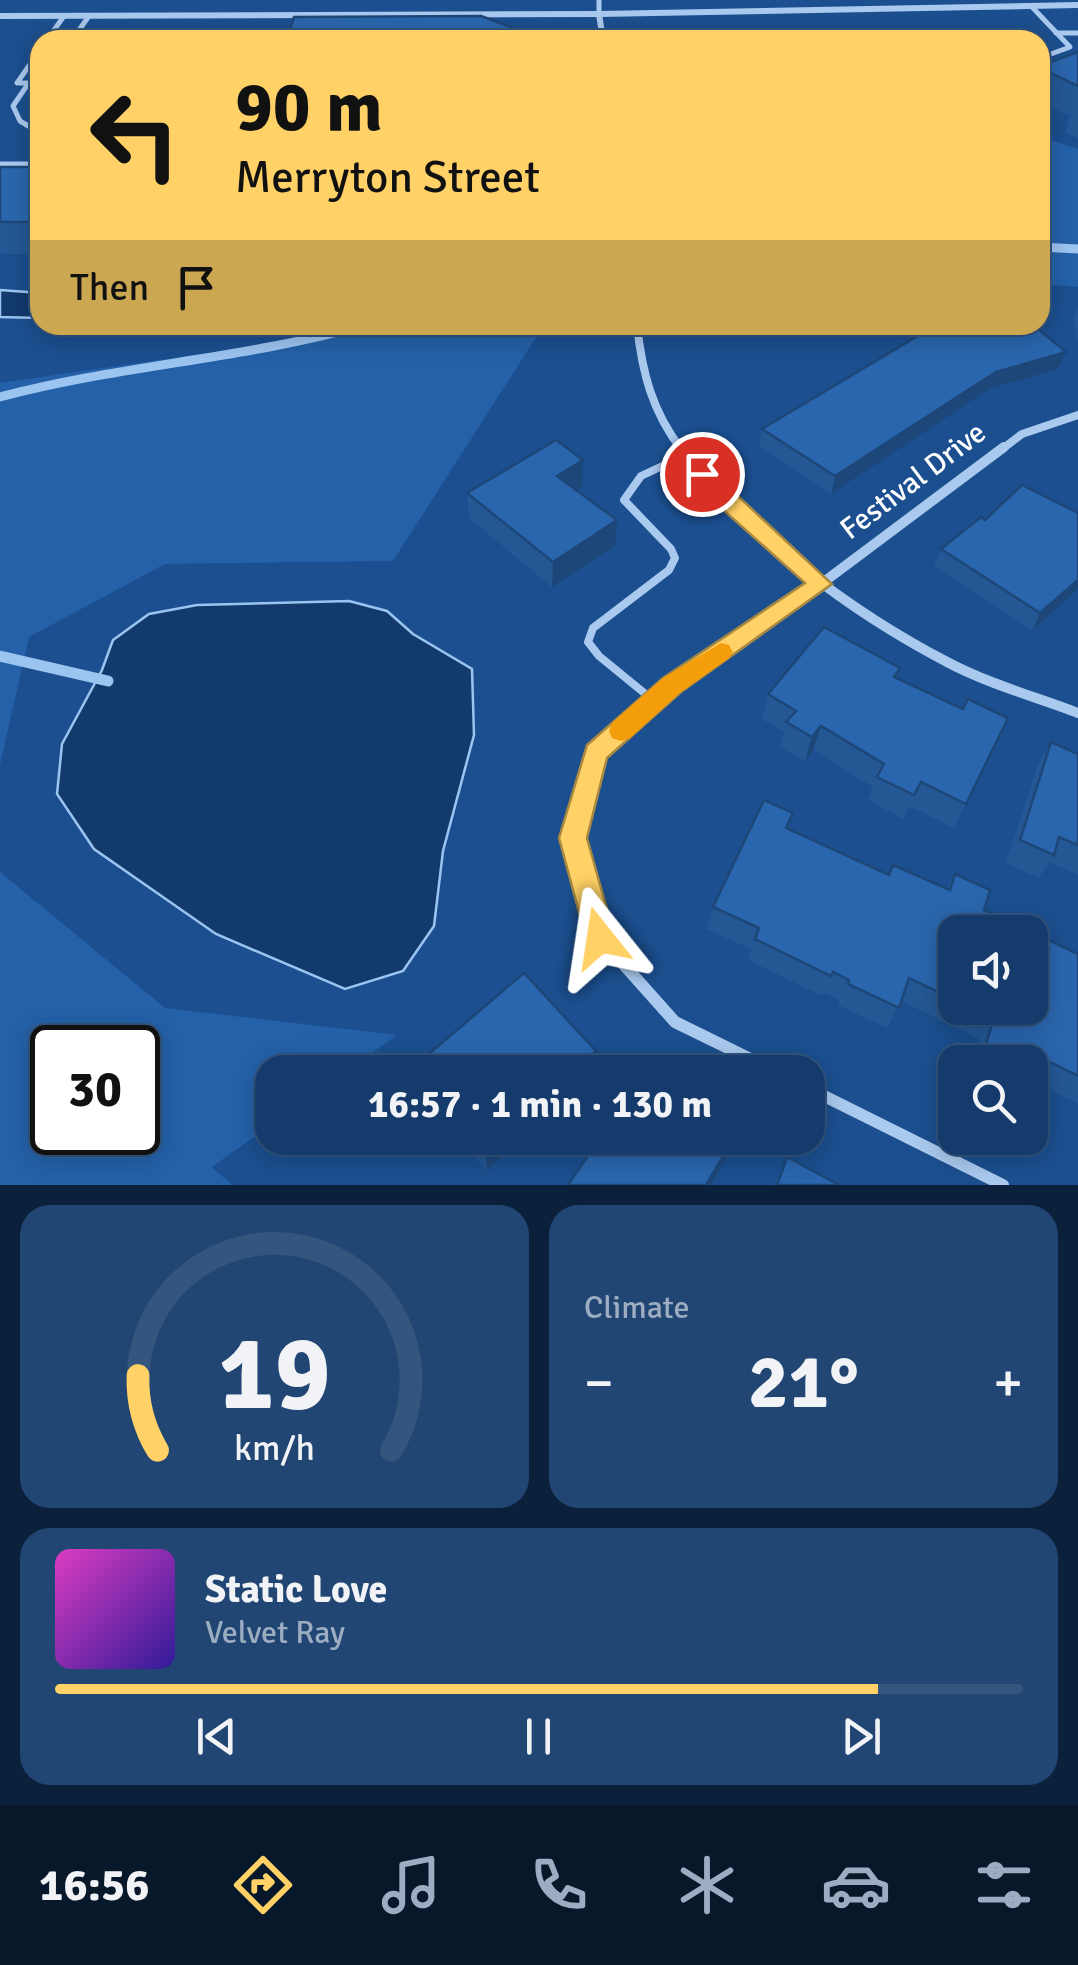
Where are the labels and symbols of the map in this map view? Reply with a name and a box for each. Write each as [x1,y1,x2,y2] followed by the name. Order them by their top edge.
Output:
[833,414,993,548] street label: Festival Drive
[660,432,745,517] pin
[548,886,652,990] position arrow
[30,1025,160,1155] speed limit sign: 30

